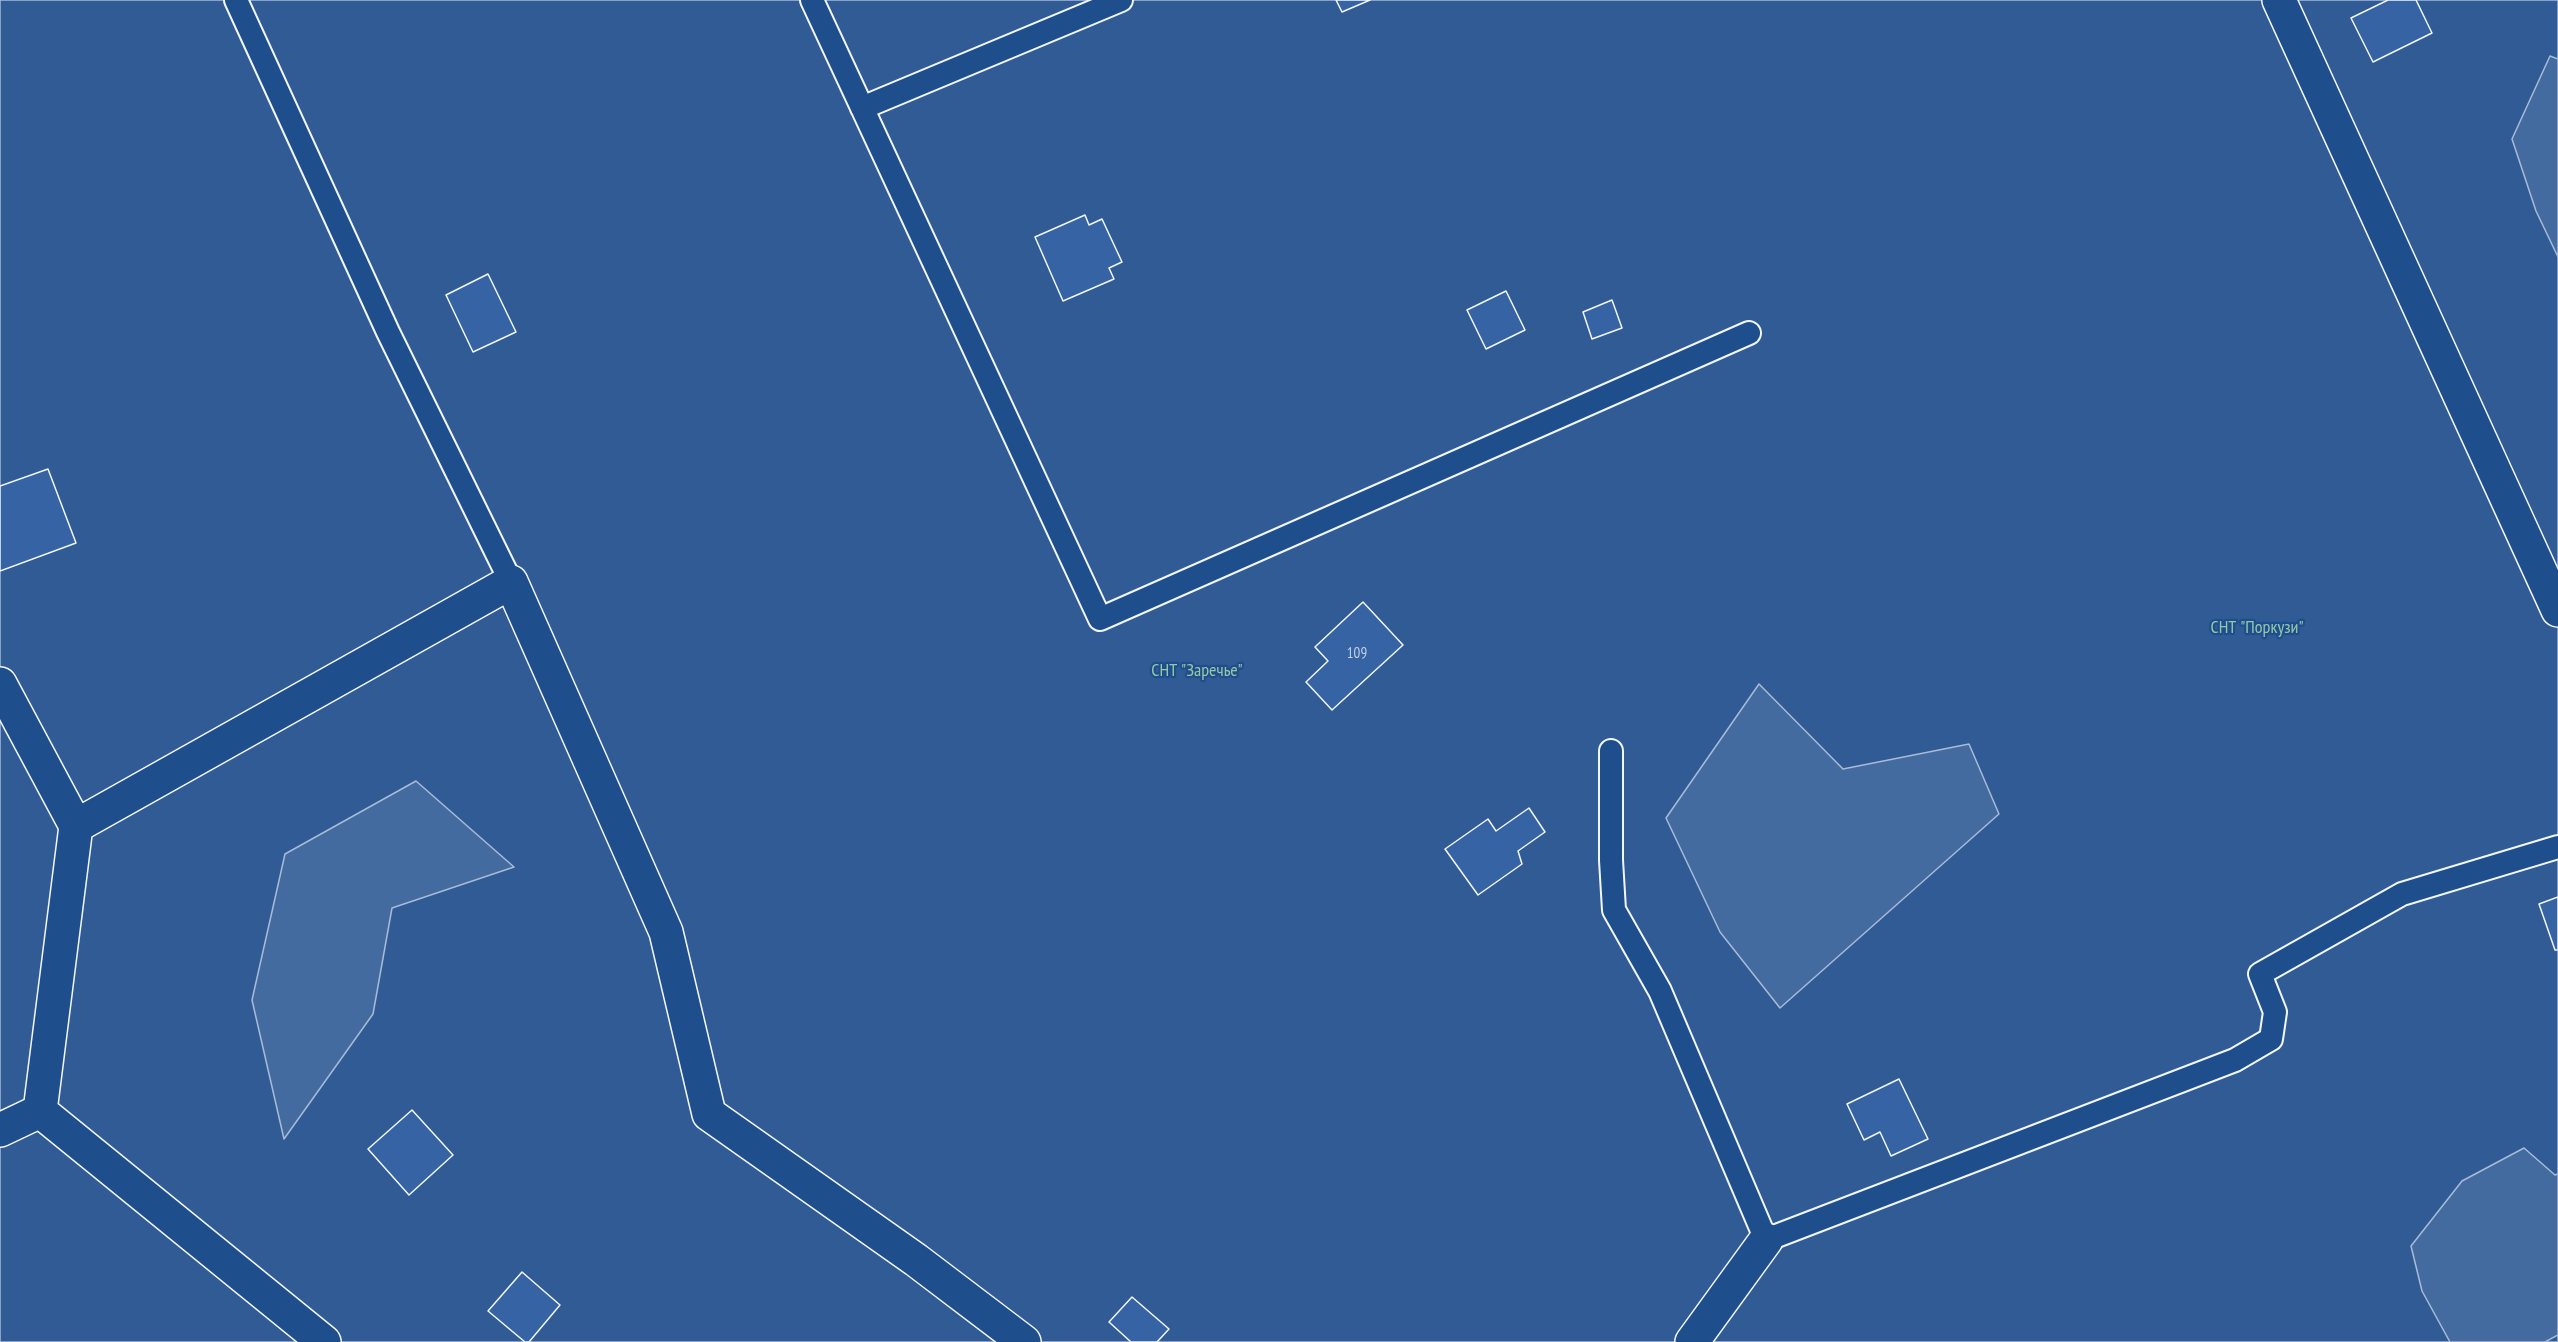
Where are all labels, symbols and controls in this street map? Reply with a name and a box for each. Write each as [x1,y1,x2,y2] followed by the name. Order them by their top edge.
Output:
[2210,617,2304,639] park label: СНТ "Поркузи"
[1347,645,1367,663] house number: 109
[1151,660,1243,682] park label: СНТ "Заречье"

